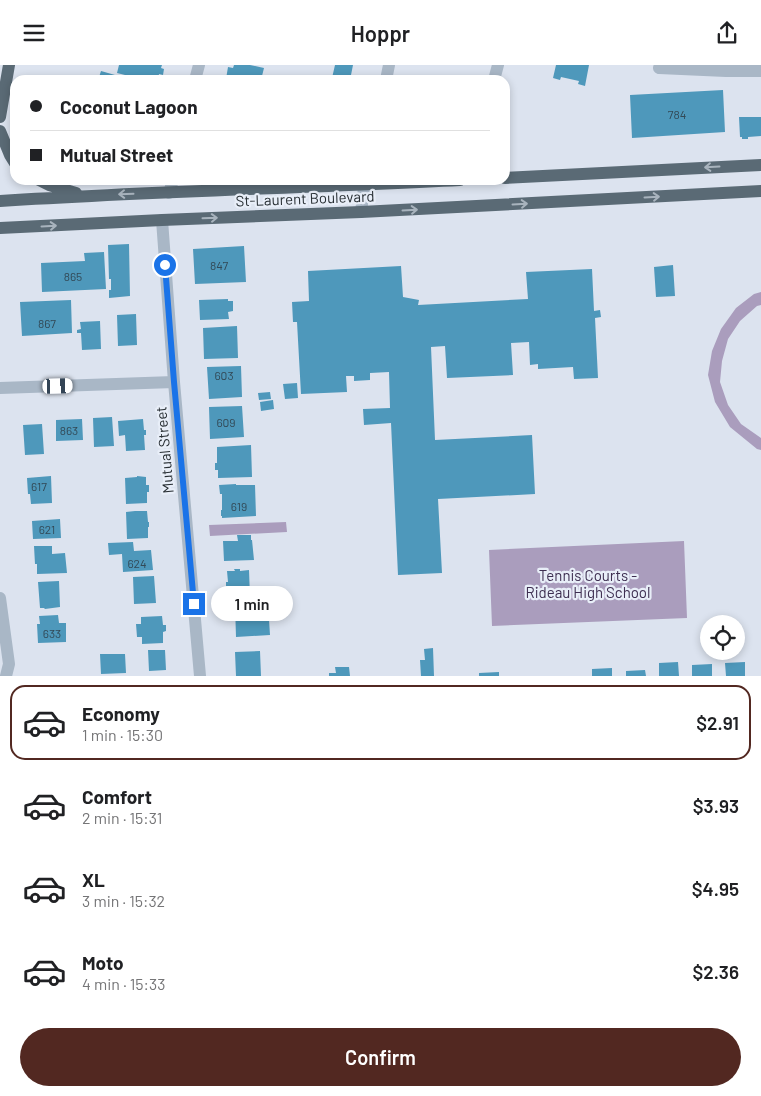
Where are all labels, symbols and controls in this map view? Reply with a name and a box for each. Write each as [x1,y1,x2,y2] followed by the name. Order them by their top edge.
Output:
[20,19,48,47] icon: menu
[713,19,741,47] icon: share
[351,20,410,46] text: Hoppr
[60,95,198,118] text: Coconut Lagoon
[668,107,686,121] house number: 784
[60,143,173,166] text: Mutual Street
[705,163,721,172] one-way arrow
[235,187,375,209] street label: St-Laurent Boulevard
[119,189,135,199] one-way arrow
[644,193,660,202] one-way arrow
[511,199,527,209] one-way arrow
[401,205,417,214] one-way arrow
[202,214,218,223] one-way arrow
[40,221,56,230] one-way arrow
[154,254,176,276] route start
[210,258,228,272] house number: 847
[64,269,82,283] house number: 865
[38,316,56,330] house number: 867
[214,368,234,382] house number: 603
[42,378,73,394] car
[151,406,177,494] street label: Mutual Street
[216,415,236,429] house number: 609
[60,423,78,437] house number: 863
[31,479,47,493] house number: 617
[231,499,247,513] house number: 619
[39,522,55,536] house number: 621
[127,556,147,570] house number: 624
[526,566,650,601] park label: Tennis Courts - Rideau High School
[212,587,294,621] callout: 1 min
[183,593,205,615] route end
[235,594,269,613] text: 1 min
[700,615,745,660] map controls
[700,615,745,660] button: locate
[43,626,61,640] house number: 633
[22,700,67,745] icon: car
[82,702,160,725] text: Economy
[696,711,739,734] text: $2.91
[82,725,163,744] text: 1 min · 15:30
[22,783,67,828] icon: car
[82,785,152,808] text: Comfort
[693,794,739,817] text: $3.93
[82,808,162,827] text: 2 min · 15:31
[22,866,67,911] icon: car
[82,868,105,891] text: XL
[692,877,739,900] text: $4.95
[82,891,165,910] text: 3 min · 15:32
[22,949,67,994] icon: car
[82,951,124,974] text: Moto
[692,960,739,983] text: $2.36
[82,974,165,993] text: 4 min · 15:33
[20,1028,741,1086] button: Confirm

